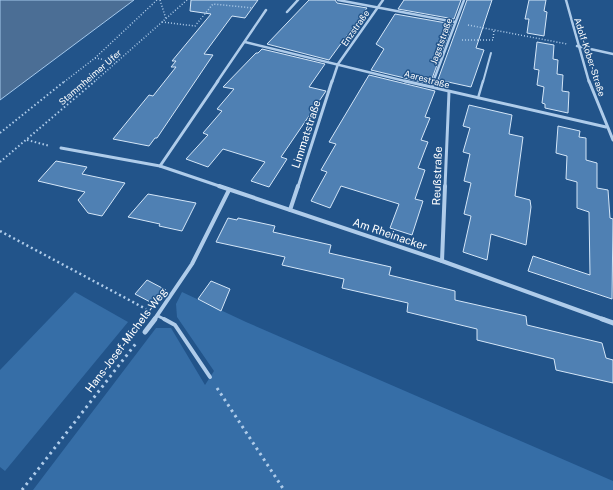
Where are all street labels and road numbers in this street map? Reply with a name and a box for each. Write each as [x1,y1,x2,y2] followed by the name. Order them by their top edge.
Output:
[339,8,371,48] street label: Enzstraße
[428,16,454,66] street label: Jagststraße
[572,16,608,98] street label: Adolf-Kober-Straße
[56,46,124,107] street label: Stammheimer Ufer
[403,68,451,90] street label: Aarestraße
[289,98,323,170] street label: Limmatstraße
[430,146,444,206] street label: Reußstraße
[351,216,429,252] street label: Am Rheinacker
[83,285,169,394] street label: Hans-Josef-Michels-Weg

